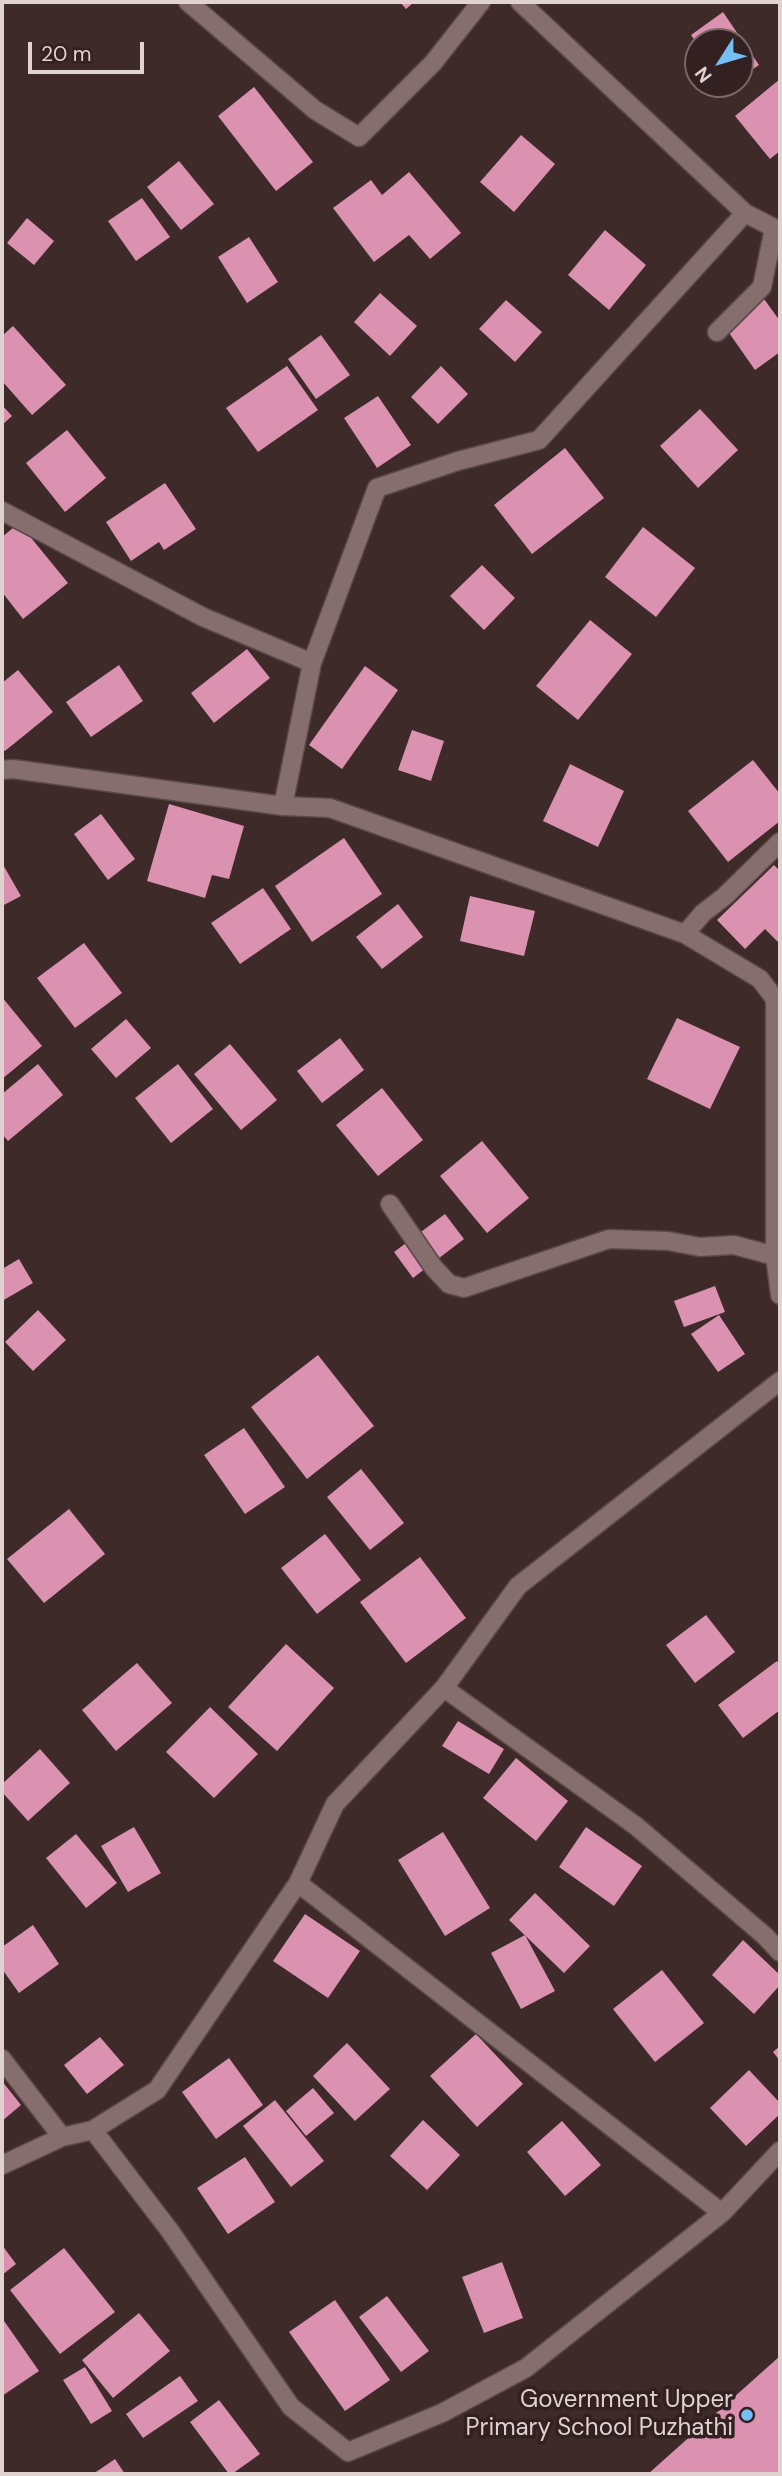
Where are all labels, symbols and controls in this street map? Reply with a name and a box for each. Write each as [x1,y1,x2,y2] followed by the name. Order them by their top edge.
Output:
[32,28,147,72] scale bar
[684,28,754,98] north arrow
[41,40,92,68] text: 20 m
[689,62,718,88] text: N
[466,2387,733,2443] place label: Government Upper Primary School Puzhathi
[739,2407,755,2423] marker: Government Upper Primary School Puzhathi

